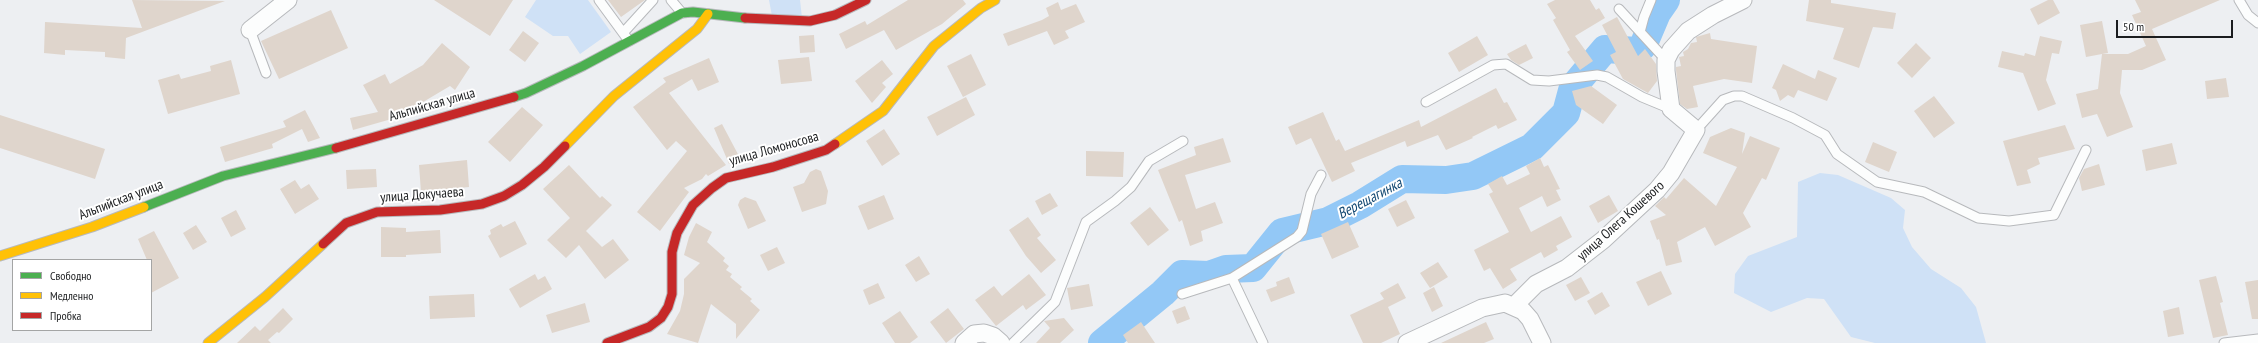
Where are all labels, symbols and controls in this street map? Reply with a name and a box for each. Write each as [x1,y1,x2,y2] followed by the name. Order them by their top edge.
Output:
[2118,12,2235,38] scale bar
[2123,19,2144,34] text: 50 m
[387,85,477,125] street label: Альпийская улица
[727,128,821,170] street label: улица Ломоносова
[1335,175,1405,223] water label: Верещагинка
[76,176,166,224] street label: Альпийская улица
[1574,178,1668,264] street label: улица Олега Кошевого
[380,184,464,206] street label: улица Докучаева
[12,259,152,331] legend
[50,268,92,283] text: Свободно
[50,288,93,303] text: Медленно
[50,308,81,323] text: Пробка

